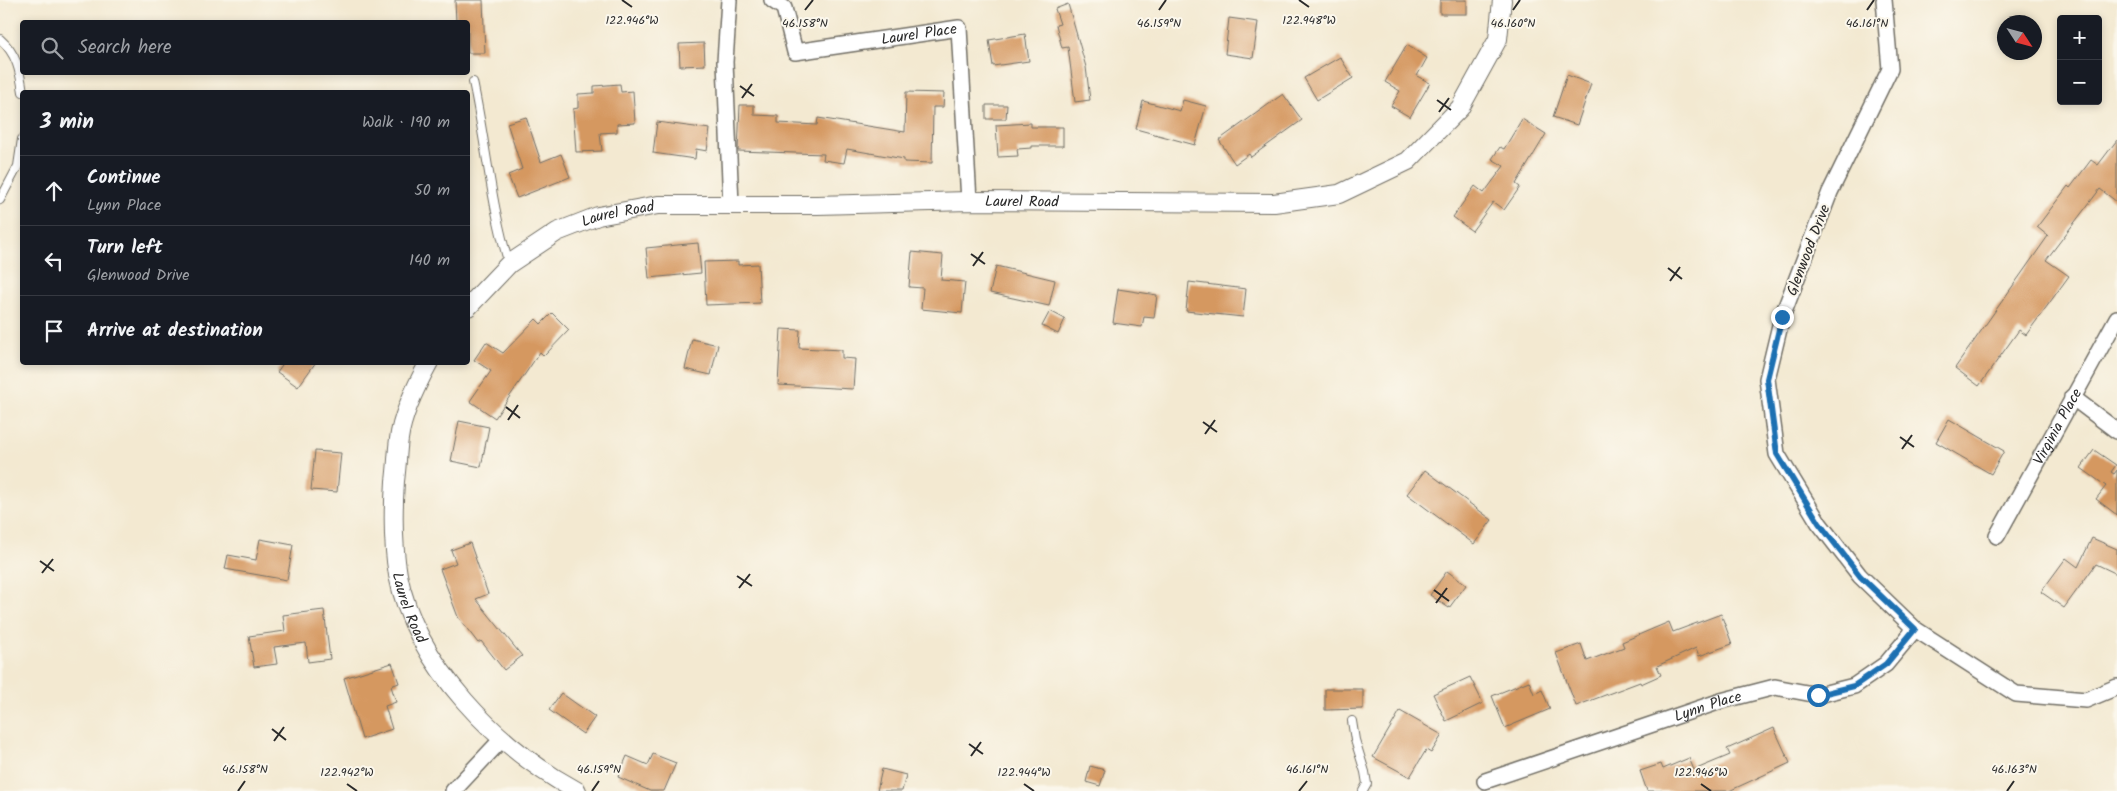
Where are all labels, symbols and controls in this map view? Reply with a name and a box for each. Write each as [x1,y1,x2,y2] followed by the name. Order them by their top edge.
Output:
[605,11,659,30] text: 122.946°W
[1282,11,1336,30] text: 122.948°W
[782,14,828,33] text: 46.158°N
[1137,14,1181,33] text: 46.159°N
[1491,14,1535,33] text: 46.160°N
[1846,14,1888,33] text: 46.161°N
[1997,15,2042,60] north arrow
[2057,15,2102,105] map controls
[2057,15,2102,60] button: +
[880,17,959,52] street label: Laurel Place
[20,20,470,75] search box
[78,33,172,63] text: Search here
[38,34,66,62] icon: search
[2057,60,2102,105] button: −
[40,106,94,139] text: 3 min
[362,110,450,135] text: Walk · 190 m
[87,163,160,193] text: Continue
[40,177,68,205] icon: ahead
[414,178,450,203] text: 50 m
[985,190,1059,215] street label: Laurel Road
[87,193,161,218] text: Lynn Place
[578,195,657,234] street label: Laurel Road
[1781,201,1837,299] street label: Glenwood Drive
[87,233,162,263] text: Turn left
[40,247,68,275] icon: left
[409,248,450,273] text: 140 m
[87,263,189,288] text: Glenwood Drive
[1771,306,1794,329] route end
[87,316,263,346] text: Arrive at destination
[40,317,68,345] icon: arrive
[2027,384,2089,470] street label: Virginia Place
[385,570,433,648] street label: Laurel Road
[1807,684,1830,707] route start
[1671,685,1744,729] street label: Lynn Place
[222,760,268,779] text: 46.158°N
[577,760,621,779] text: 46.159°N
[1286,760,1328,779] text: 46.161°N
[1991,760,2037,779] text: 46.163°N
[320,763,374,782] text: 122.942°W
[997,763,1051,782] text: 122.944°W
[1674,763,1728,782] text: 122.946°W

